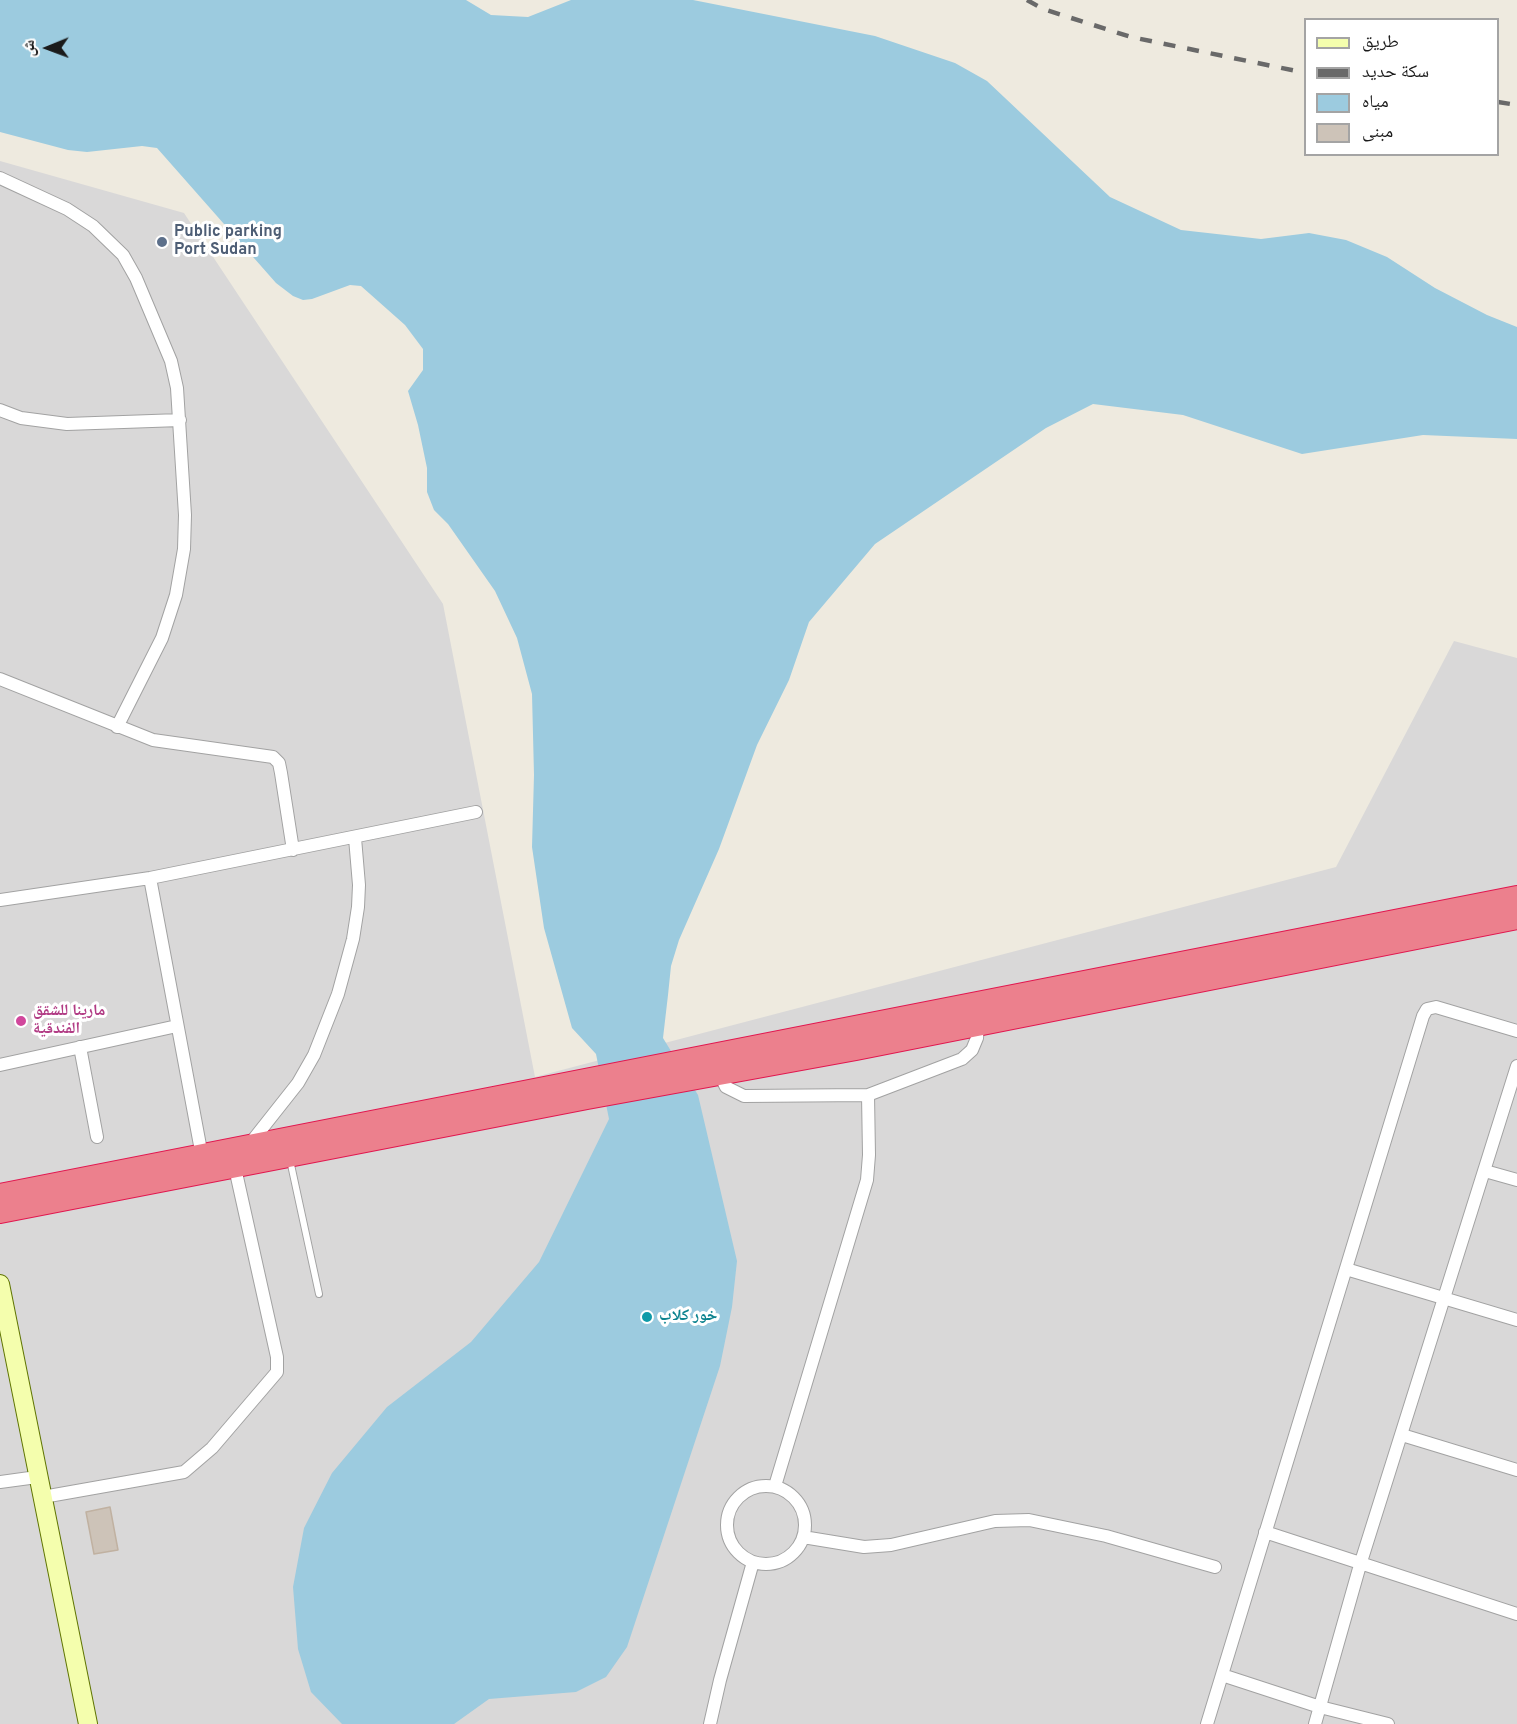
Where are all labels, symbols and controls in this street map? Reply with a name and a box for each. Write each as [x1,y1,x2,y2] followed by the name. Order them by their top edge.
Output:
[18,18,78,78] north arrow
[1304,18,1499,156] legend
[1362,31,1399,54] text: طريق
[20,40,40,57] text: ش
[1362,61,1429,84] text: سكة حديد
[1362,91,1389,114] text: مياه
[1362,121,1393,144] text: مبنى
[174,223,282,261] place label: Public parking Port Sudan
[155,235,169,249] marker: Public parking Port Sudan
[33,1002,105,1040] place label: مارينا للشقق الفندقية
[14,1014,28,1028] marker: مارينا للشقق الفندقية
[659,1307,717,1327] place label: خور كلاب
[640,1310,654,1324] marker: خور كلاب

